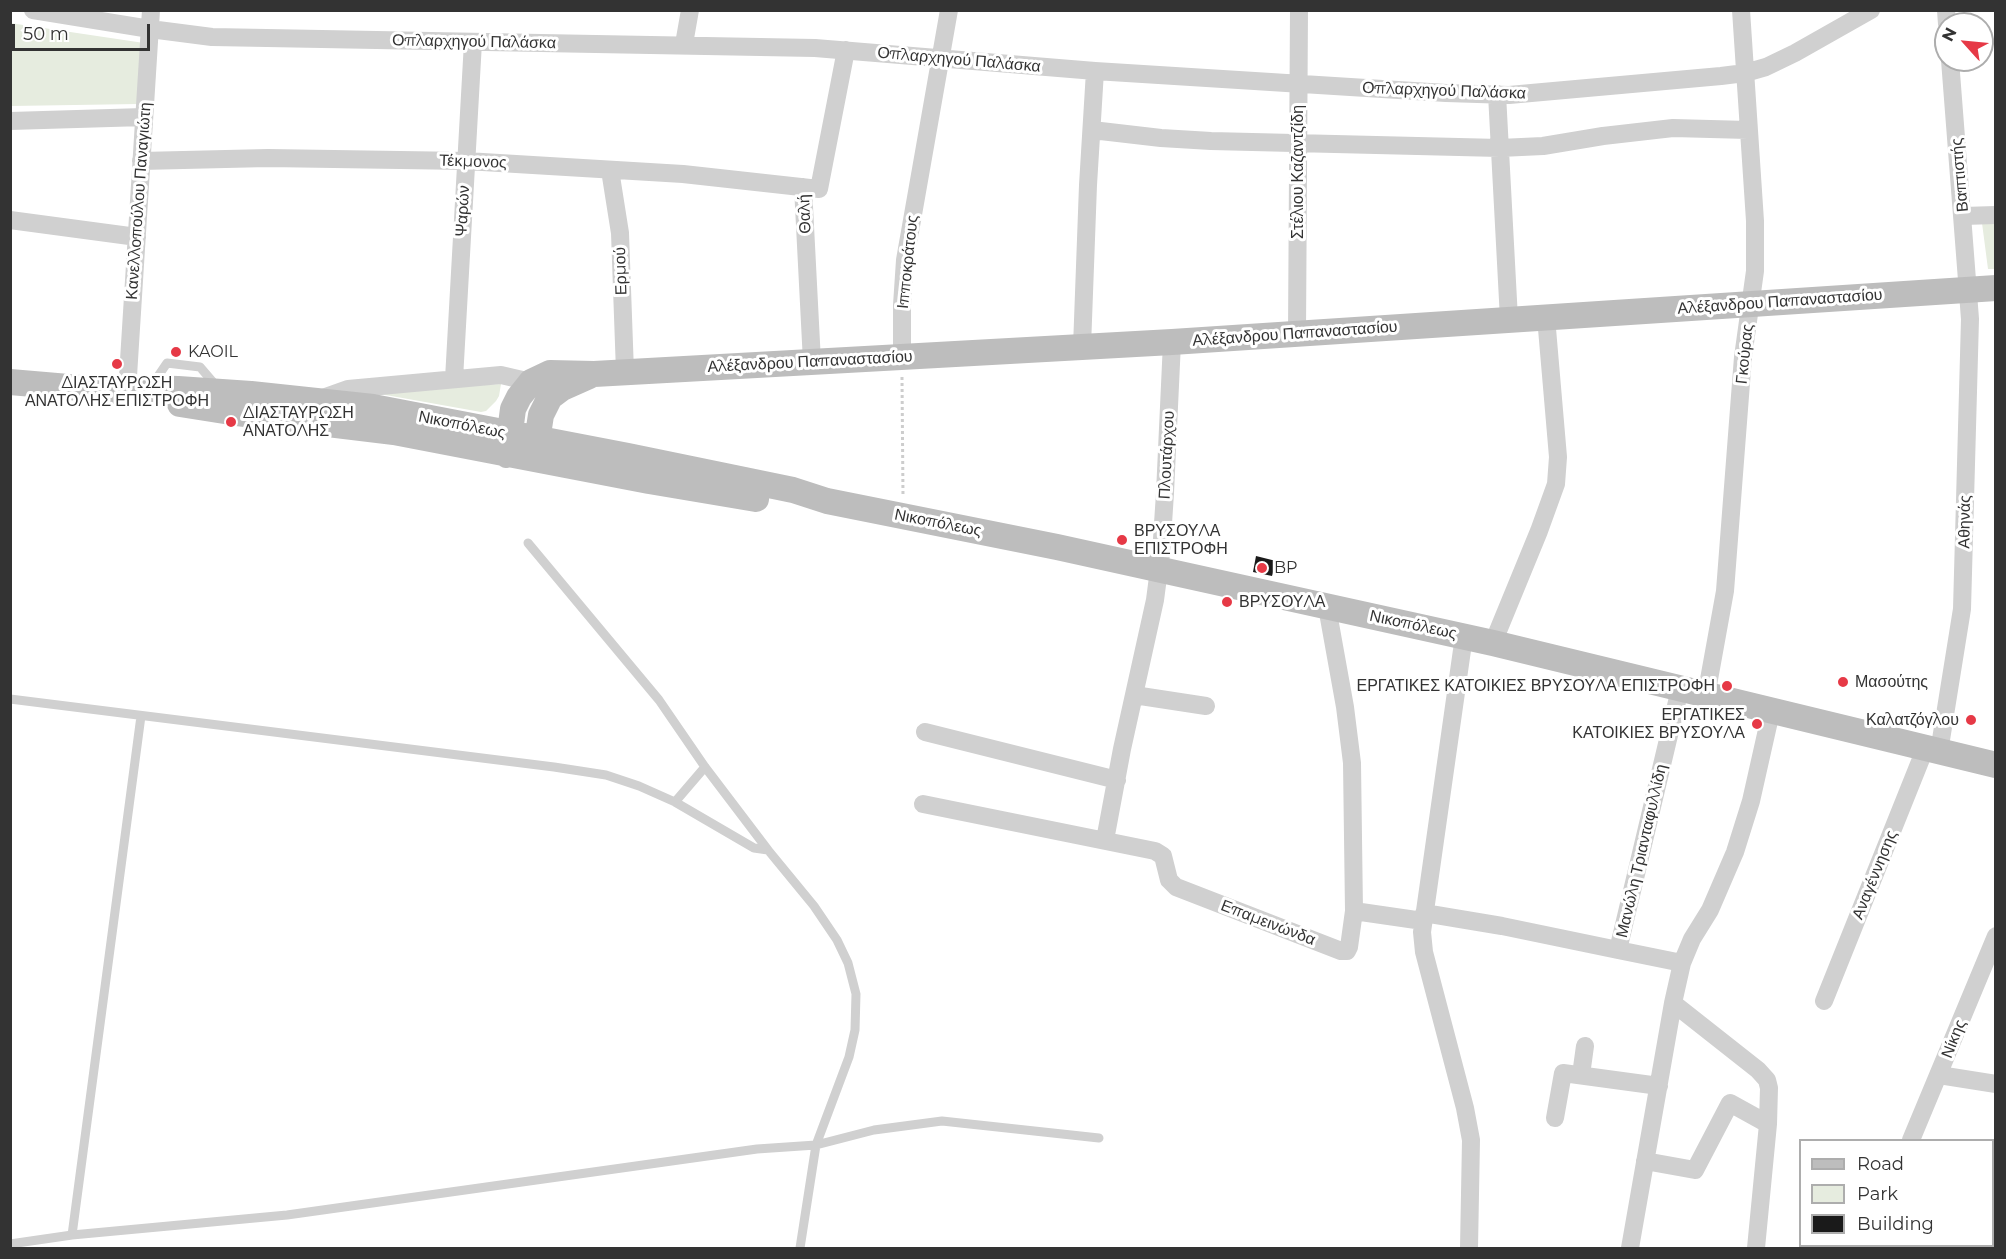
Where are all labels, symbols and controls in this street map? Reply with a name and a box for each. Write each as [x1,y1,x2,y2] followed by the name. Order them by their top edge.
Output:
[15,12,153,50] scale bar
[1934,12,1994,72] north arrow
[23,23,69,45] text: 50 m
[1938,24,1961,45] text: N
[392,31,556,53] street label: Οπλαρχηγού Παλάσκα
[876,43,1042,77] street label: Οπλαρχηγού Παλάσκα
[1362,79,1526,103] street label: Οπλαρχηγού Παλάσκα
[123,102,155,300] street label: Κανελλοπούλου Παναγιώτη
[1288,105,1308,239] street label: Στέλιου Καζαντζίδη
[1947,137,1973,213] street label: Βαπτιστής
[439,151,507,173] street label: Τέκμονος
[452,185,474,237] street label: Ψαρών
[795,194,815,234] street label: Θαλή
[894,214,922,310] street label: Ιπποκράτους
[611,247,631,295] street label: Ερμού
[1677,285,1883,319] street label: Αλέξανδρου Παπαναστασίου
[1192,317,1398,351] street label: Αλέξανδρου Παπαναστασίου
[1732,323,1758,385] street label: Γκούρας
[188,342,238,362] place label: KAOIL
[169,345,183,359] marker: KAOIL
[707,347,913,377] street label: Αλέξανδρου Παπαναστασίου
[110,357,124,371] marker: ΔΙΑΣΤΑΥΡΩΣΗ ΑΝΑΤΟΛΗΣ ΕΠΙΣΤΡΟΦΗ
[25,373,209,411] place label: ΔΙΑΣΤΑΥΡΩΣΗ ΑΝΑΤΟΛΗΣ ΕΠΙΣΤΡΟΦΗ
[243,403,354,441] place label: ΔΙΑΣΤΑΥΡΩΣΗ ΑΝΑΤΟΛΗΣ
[417,407,507,443] street label: Νικοπόλεως
[1155,410,1179,500] street label: Πλουτάρχου
[224,415,238,429] marker: ΔΙΑΣΤΑΥΡΩΣΗ ΑΝΑΤΟΛΗΣ
[1955,495,1975,549] street label: Αθηνάς
[893,505,983,541] street label: Νικοπόλεως
[1134,521,1228,559] place label: ΒΡΥΣΟΥΛΑ ΕΠΙΣΤΡΟΦΗ
[1115,533,1129,547] marker: ΒΡΥΣΟΥΛΑ ΕΠΙΣΤΡΟΦΗ
[1274,558,1298,578] place label: BP
[1255,561,1269,575] marker: BP
[1239,592,1325,612] place label: ΒΡΥΣΟΥΛΑ
[1220,595,1234,609] marker: ΒΡΥΣΟΥΛΑ
[1368,606,1458,644] street label: Νικοπόλεως
[1855,672,1928,692] place label: Μασούτης
[1836,675,1850,689] marker: Μασούτης
[1356,676,1715,696] place label: ΕΡΓΑΤΙΚΕΣ ΚΑΤΟΙΚΙΕΣ ΒΡΥΣΟΥΛΑ ΕΠΙΣΤΡΟΦΗ
[1720,679,1734,693] marker: ΕΡΓΑΤΙΚΕΣ ΚΑΤΟΙΚΙΕΣ ΒΡΥΣΟΥΛΑ ΕΠΙΣΤΡΟΦΗ
[1572,705,1745,743] place label: ΕΡΓΑΤΙΚΕΣ ΚΑΤΟΙΚΙΕΣ ΒΡΥΣΟΥΛΑ
[1866,710,1959,730] place label: Καλατζόγλου
[1964,713,1978,727] marker: Καλατζόγλου
[1750,717,1764,731] marker: ΕΡΓΑΤΙΚΕΣ ΚΑΤΟΙΚΙΕΣ ΒΡΥΣΟΥΛΑ
[1613,762,1671,940] street label: Μανώλη Τριανταφυλλίδη
[1848,828,1902,922] street label: Αναγέννησης
[1218,896,1318,950] street label: Επαμεινώνδα
[1938,1017,1970,1061] street label: Νίκης
[1799,1139,1994,1247] legend
[1857,1153,1904,1175] text: Road
[1857,1183,1898,1205] text: Park
[1857,1213,1934,1235] text: Building

